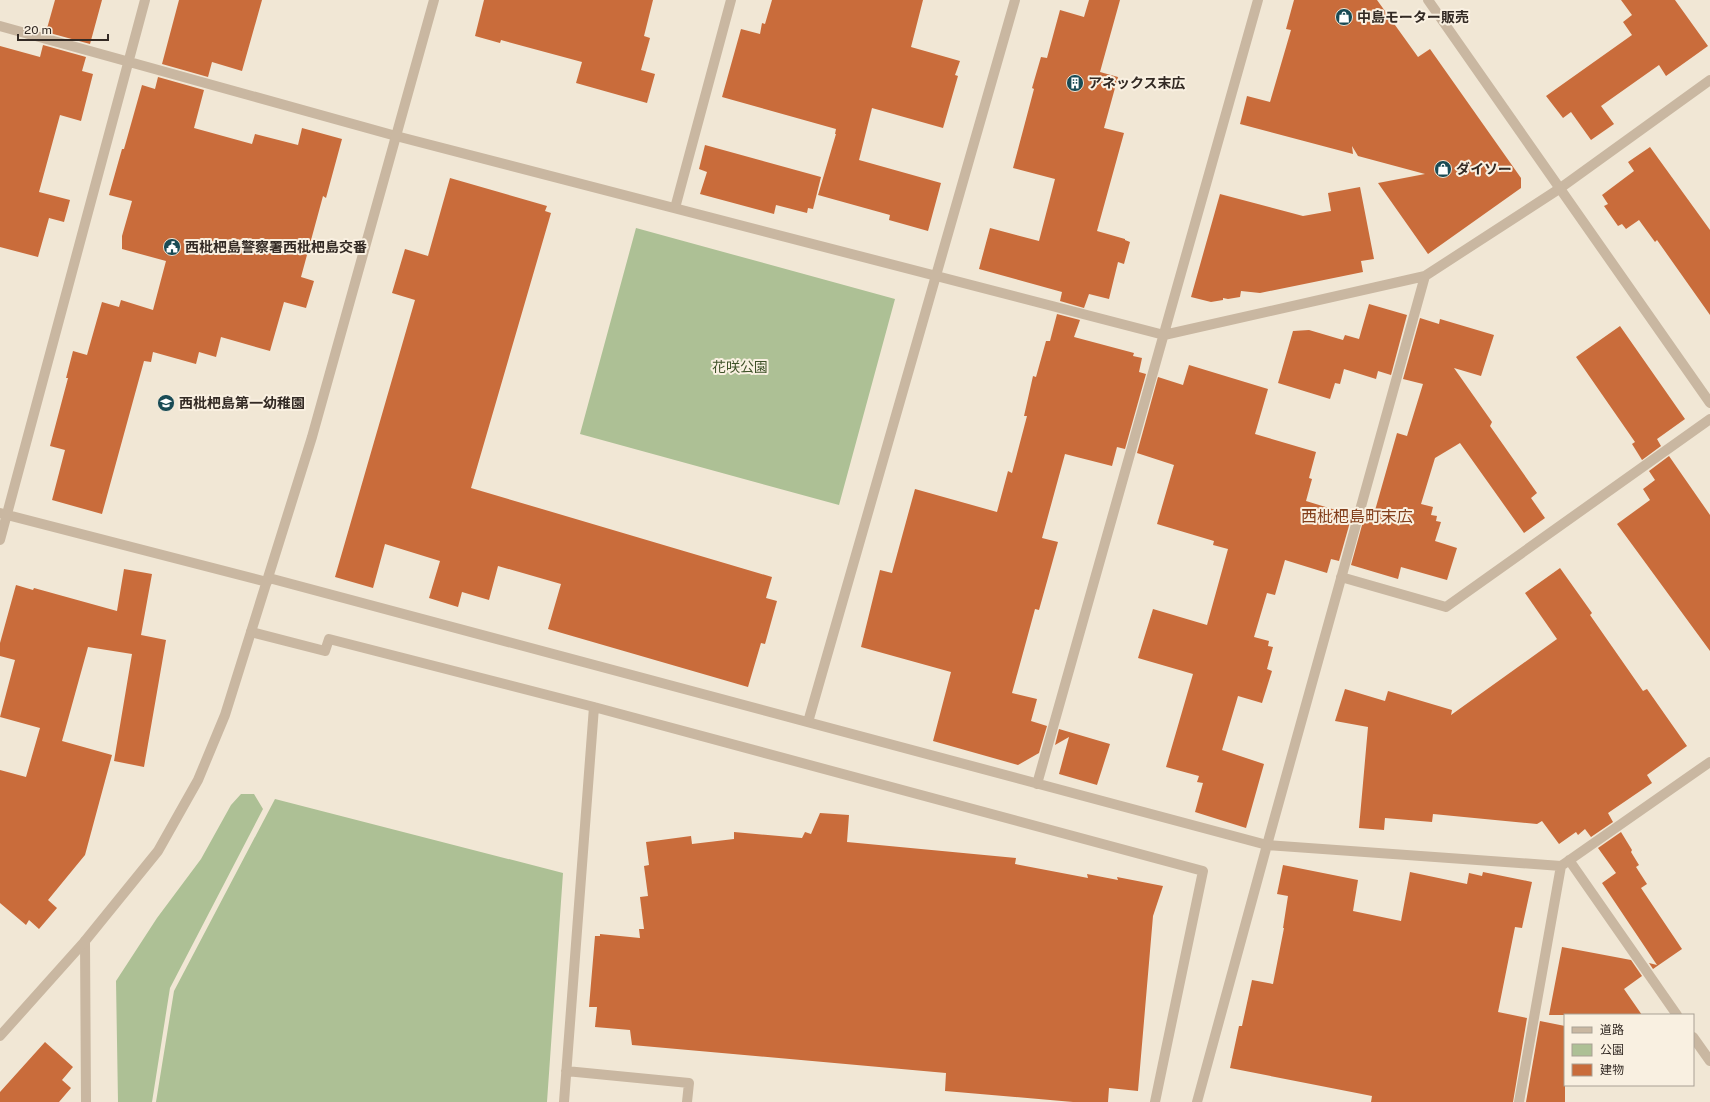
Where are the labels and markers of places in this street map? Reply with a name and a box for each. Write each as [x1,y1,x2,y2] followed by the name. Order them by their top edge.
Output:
[1334,7,1354,27] shop icon: 中島モーター販売
[1357,9,1469,25] place label: 中島モーター販売
[1065,73,1085,93] building icon: アネックス末広
[1088,75,1186,91] place label: アネックス末広
[1433,159,1453,179] shop icon: ダイソー
[1456,161,1512,177] place label: ダイソー
[162,237,182,257] public building icon: 西枇杷島警察署西枇杷島交番
[185,239,367,255] place label: 西枇杷島警察署西枇杷島交番
[156,393,176,413] school or university icon: 西枇杷島第一幼稚園
[179,395,305,411] place label: 西枇杷島第一幼稚園

